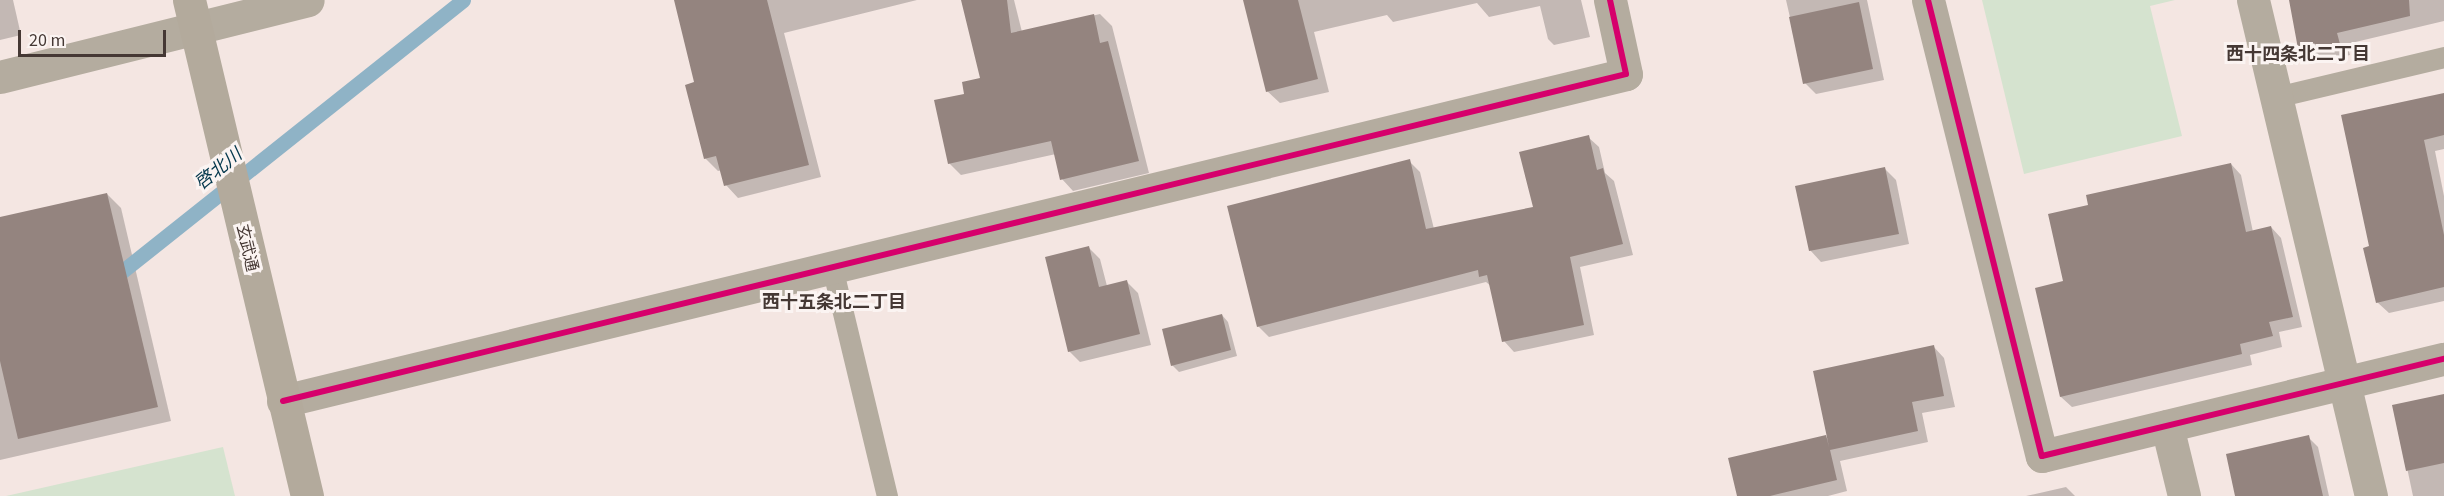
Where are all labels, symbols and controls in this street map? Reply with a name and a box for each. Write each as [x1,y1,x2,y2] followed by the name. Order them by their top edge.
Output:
[21,18,170,56] scale bar
[29,28,65,53] text: 20 m
[2226,44,2370,66] district label: 西十四条北二丁目
[191,145,247,195] water label: 啓北川
[232,222,262,274] street label: 玄武通
[762,292,906,314] district label: 西十五条北二丁目

